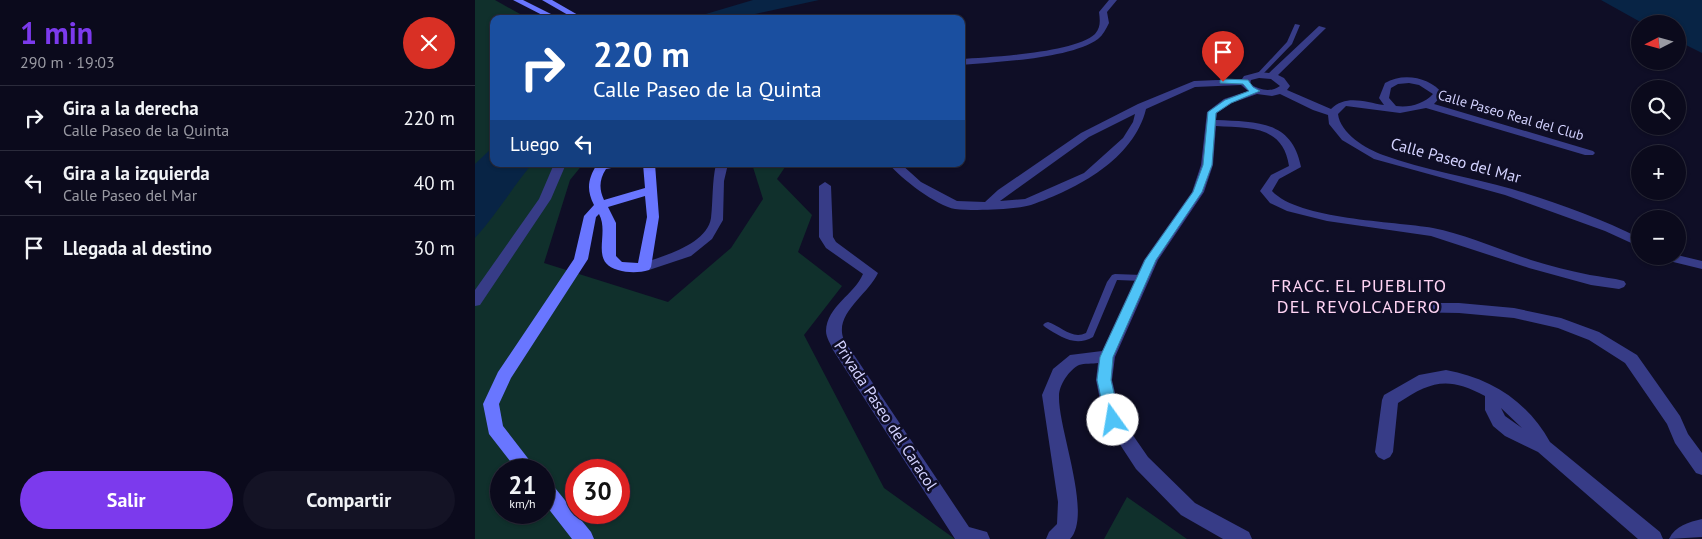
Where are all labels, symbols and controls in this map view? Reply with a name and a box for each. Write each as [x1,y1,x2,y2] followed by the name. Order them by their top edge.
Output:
[20,13,93,52] text: 1 min
[1631,15,1686,70] north arrow
[1631,15,1686,265] map controls
[403,17,455,69] button: close
[593,31,690,77] text: 220 m
[1202,31,1244,82] pin
[510,35,575,100] icon: right
[1209,38,1237,66] icon: arrive
[20,52,115,72] text: 290 m · 19:03
[593,75,822,103] text: Calle Paseo de la Quinta
[1631,80,1686,135] button: search
[1436,85,1586,145] street label: Calle Paseo Real del Club
[63,96,199,120] text: Gira a la derecha
[20,104,48,132] icon: right
[403,106,455,130] text: 220 m
[63,120,229,140] text: Calle Paseo de la Quinta
[570,130,598,158] icon: left
[510,132,560,156] text: Luego
[1389,133,1524,187] street label: Calle Paseo del Mar
[1631,145,1686,200] button: +
[63,161,210,185] text: Gira a la izquierda
[20,169,48,197] icon: left
[414,171,455,195] text: 40 m
[63,185,197,205] text: Calle Paseo del Mar
[1631,210,1686,265] button: −
[20,234,48,262] icon: arrive
[63,236,212,260] text: Llegada al destino
[414,236,455,260] text: 30 m
[1271,274,1447,318] district label: FRACC. EL PUEBLITO DEL REVOLCADERO
[830,336,942,494] street label: Privada Paseo del Caracol
[1086,393,1138,445] position arrow
[565,459,630,524] speed limit sign: 30
[508,469,537,501] text: 21
[20,471,233,529] button: Salir
[243,471,455,529] button: Compartir
[509,496,536,511] text: km/h

